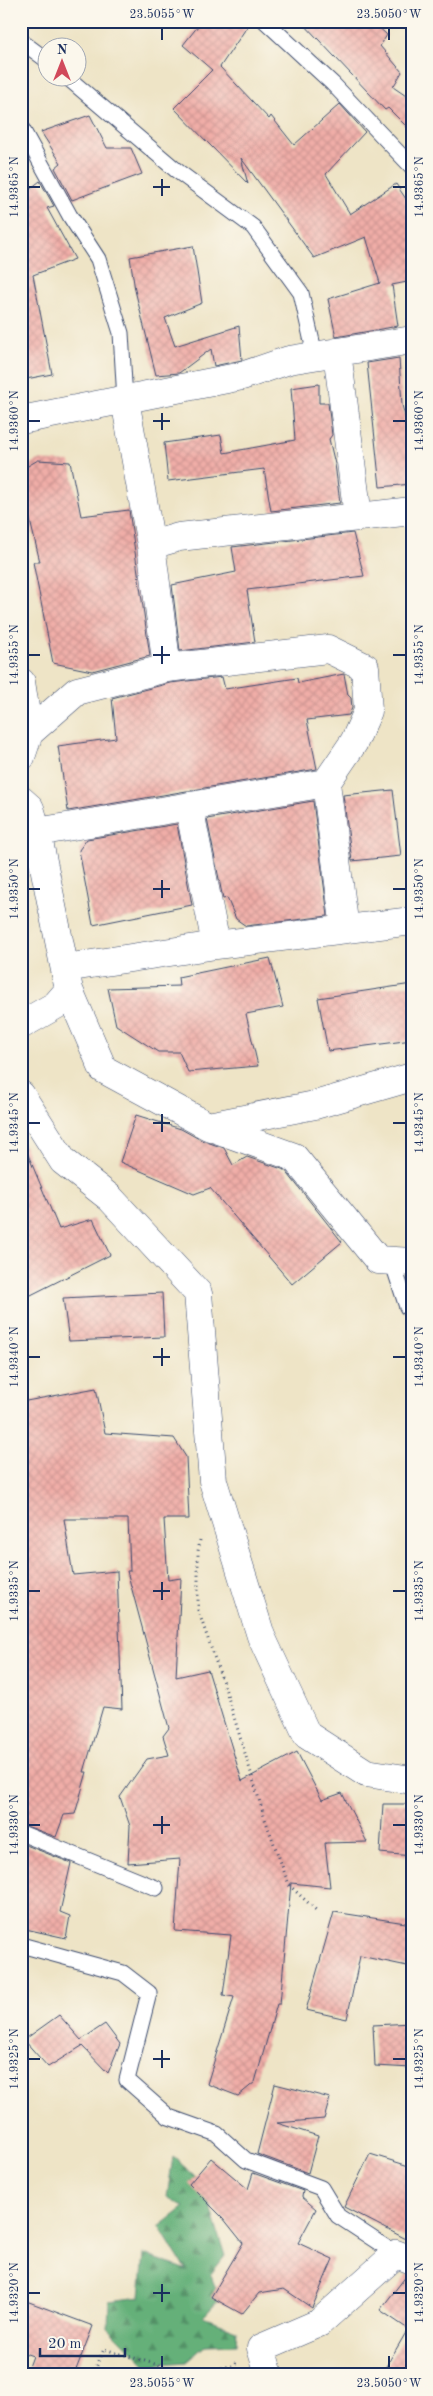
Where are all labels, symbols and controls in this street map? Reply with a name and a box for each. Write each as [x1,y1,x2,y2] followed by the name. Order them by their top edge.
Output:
[130,8,195,21] text: 23.5055°W
[357,8,422,21] text: 23.5050°W
[38,38,88,88] north arrow
[57,43,68,57] text: N
[8,156,21,218] text: 14.9365°N
[413,156,426,218] text: 14.9365°N
[9,390,21,452] text: 14.9360°N
[414,390,426,452] text: 14.9360°N
[8,624,21,686] text: 14.9355°N
[413,624,426,686] text: 14.9355°N
[8,858,21,920] text: 14.9350°N
[413,858,426,920] text: 14.9350°N
[8,1092,21,1154] text: 14.9345°N
[413,1092,426,1154] text: 14.9345°N
[9,1326,21,1388] text: 14.9340°N
[414,1326,426,1388] text: 14.9340°N
[8,1560,21,1622] text: 14.9335°N
[413,1560,426,1622] text: 14.9335°N
[9,1794,21,1856] text: 14.9330°N
[414,1794,426,1856] text: 14.9330°N
[8,2028,21,2090] text: 14.9325°N
[413,2028,426,2090] text: 14.9325°N
[9,2262,21,2324] text: 14.9320°N
[414,2262,426,2324] text: 14.9320°N
[40,2326,125,2358] scale bar
[48,2337,82,2352] text: 20 m
[130,2377,195,2390] text: 23.5055°W
[357,2377,422,2390] text: 23.5050°W

